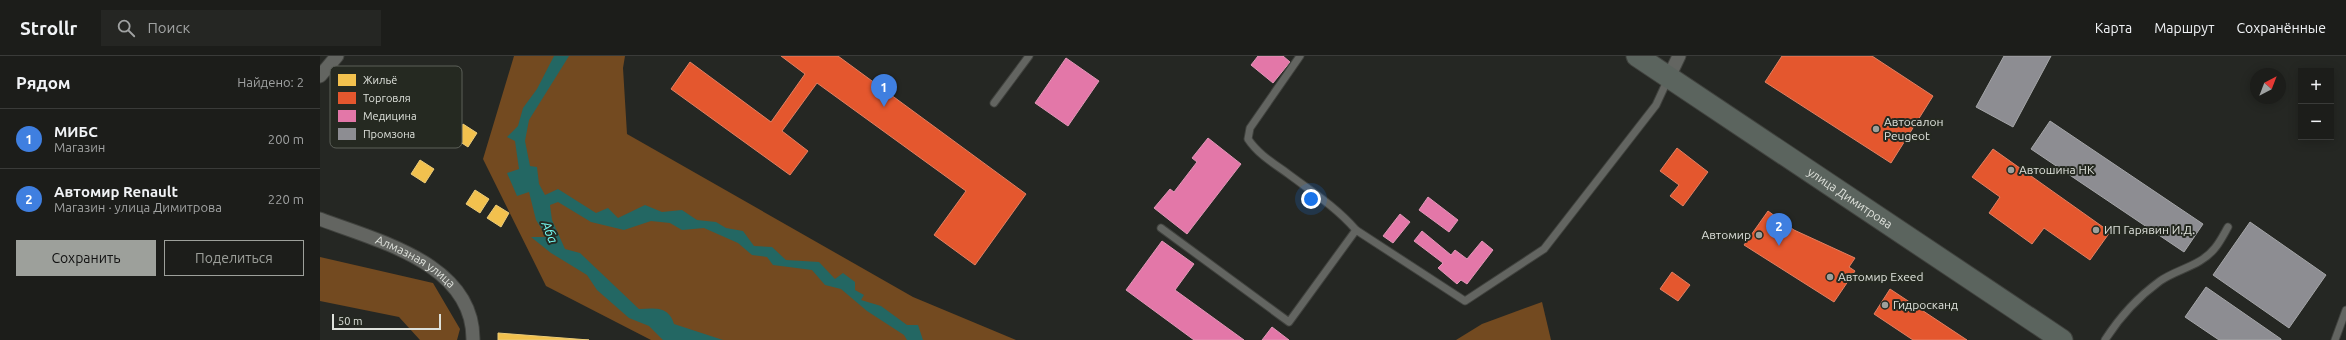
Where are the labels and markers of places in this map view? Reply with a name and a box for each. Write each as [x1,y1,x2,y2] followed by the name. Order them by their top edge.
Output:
[871,74,897,107] pin: 1
[1884,115,1944,142] place label: Автосалон Peugeot
[1871,124,1881,134] marker: Автосалон Peugeot
[2019,163,2095,176] place label: Автошина НК
[2006,165,2016,175] marker: Автошина НК
[1766,213,1792,246] pin: 2
[2104,223,2195,236] place label: ИП Гарявин И.Д.
[2091,225,2101,235] marker: ИП Гарявин И.Д.
[1701,228,1751,241] place label: Автомир
[1754,230,1764,240] marker: Автомир
[1838,270,1923,283] place label: Автомир Exeed
[1825,272,1835,282] marker: Автомир Exeed
[1893,298,1958,311] place label: Гидросканд
[1880,300,1890,310] marker: Гидросканд

